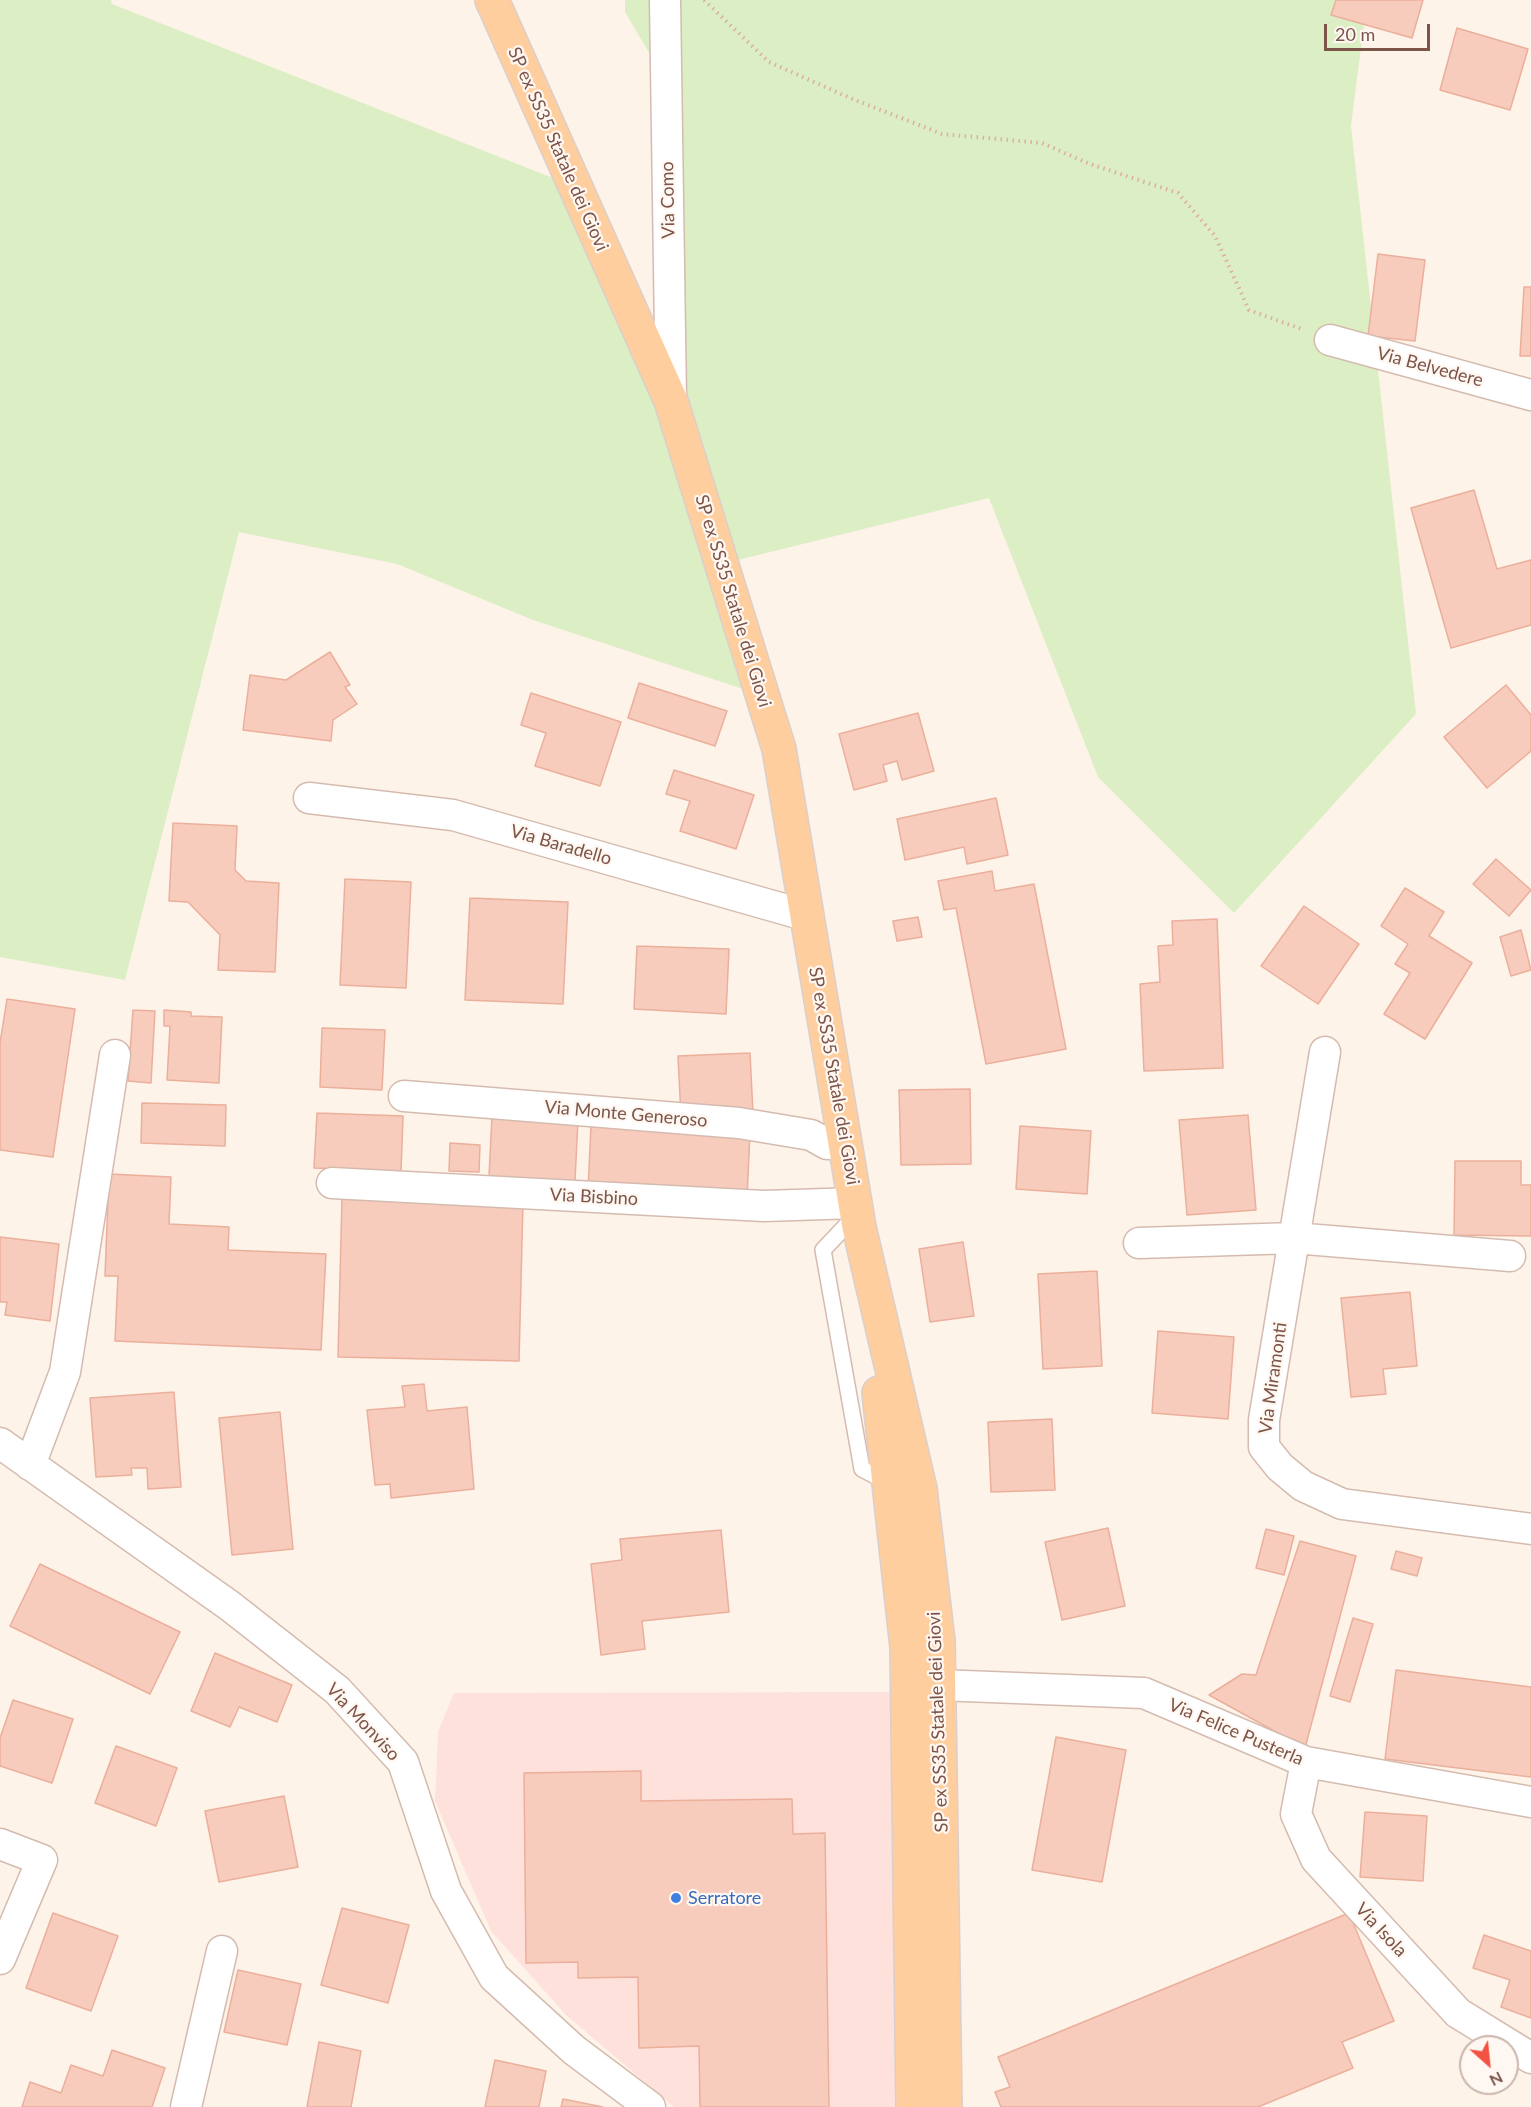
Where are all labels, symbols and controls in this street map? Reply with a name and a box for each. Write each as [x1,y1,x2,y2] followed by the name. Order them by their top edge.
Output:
[1327,12,1434,50] scale bar
[1335,23,1375,45] text: 20 m
[503,44,613,254] street label: SP ex SS35 Statale dei Giovi
[657,161,679,239] street label: Via Como
[1375,342,1485,392] street label: Via Belvedere
[690,492,776,710] street label: SP ex SS35 Statale dei Giovi
[508,820,614,870] street label: Via Baradello
[804,965,864,1187] street label: SP ex SS35 Statale dei Giovi
[544,1096,708,1132] street label: Via Monte Generoso
[549,1184,639,1210] street label: Via Bisbino
[1254,1321,1292,1435] street label: Via Miramonti
[923,1611,953,1833] street label: SP ex SS35 Statale dei Giovi
[322,1679,404,1765] street label: Via Monviso
[1165,1694,1307,1770] street label: Via Felice Pusterla
[688,1887,761,1909] place label: Serratore
[669,1891,683,1905] marker: Serratore
[1351,1898,1411,1962] street label: Via Isola
[1459,2035,1519,2095] north arrow
[1487,2068,1506,2091] text: N

